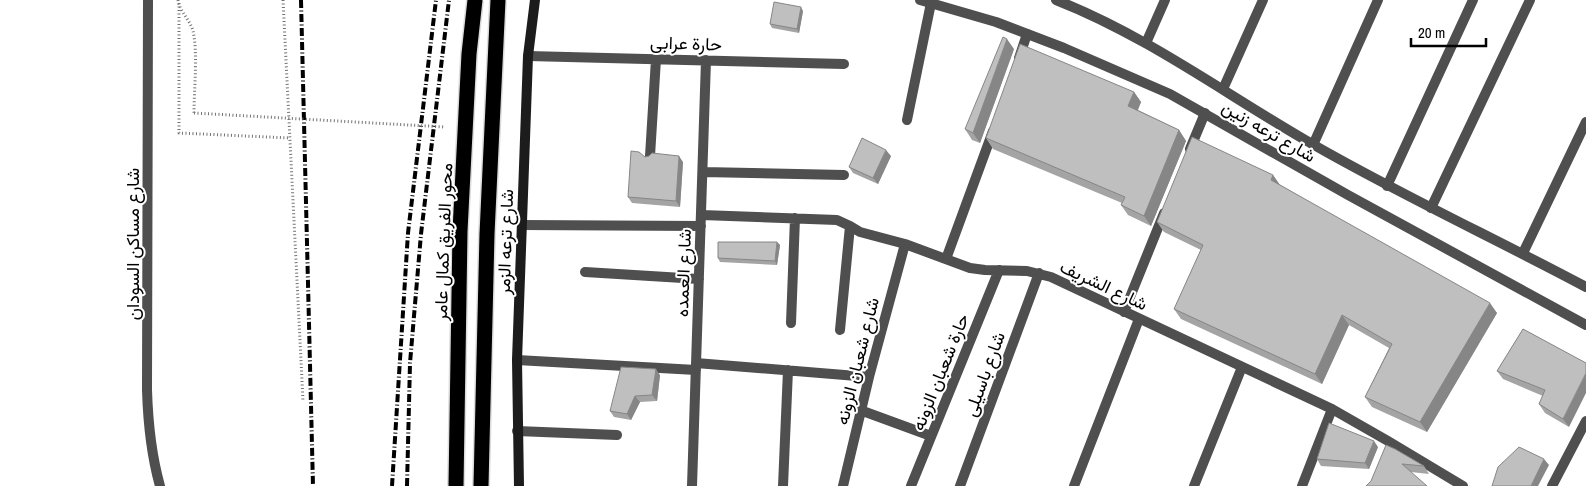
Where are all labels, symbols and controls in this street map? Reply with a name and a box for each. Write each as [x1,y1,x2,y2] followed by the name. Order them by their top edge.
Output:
[1411,15,1486,47] scale bar
[1418,22,1445,43] text: 20 m
[650,29,722,57] street label: حارة عرابى
[1218,94,1320,168] street label: شارع ترعه زنين
[428,162,458,323] street label: محور الفريق كمال عامر
[120,168,145,320] street label: شارع مساكن السودان
[491,189,519,296] street label: شارع ترعه الزمر
[669,228,697,318] street label: شارع العمده
[1056,254,1152,316] street label: شارع الشريف
[829,295,885,427] street label: شارع شعبان الزونه
[905,310,975,434] street label: حارة شعبان الزونه
[957,328,1011,420] street label: شارع باسيلى

